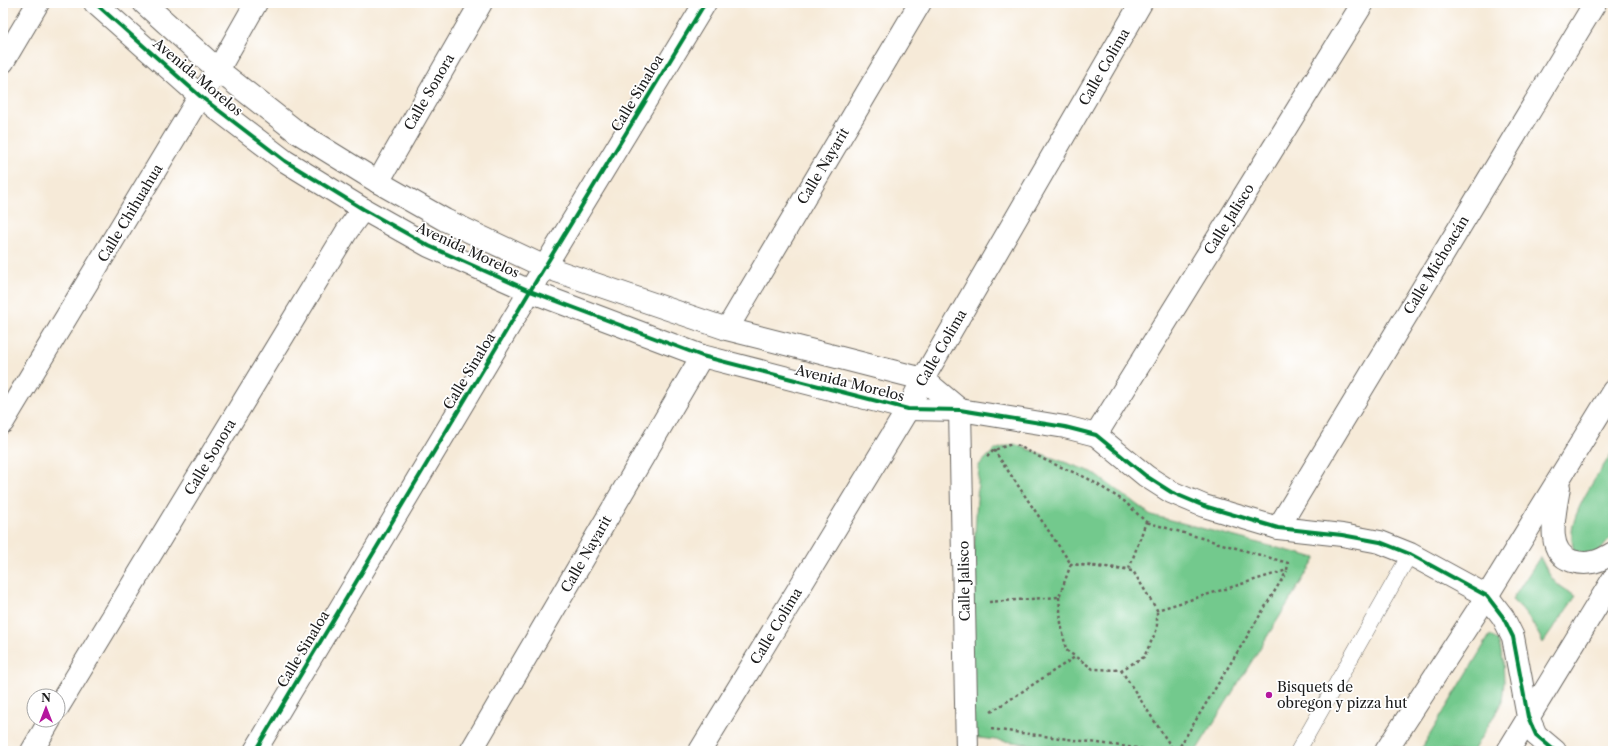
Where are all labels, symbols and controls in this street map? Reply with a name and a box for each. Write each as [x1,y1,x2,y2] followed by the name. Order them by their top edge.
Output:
[1075,25,1134,109] street label: Calle Colima
[149,34,247,120] street label: Avenida Morelos
[400,50,458,134] street label: Calle Sonora
[607,51,667,135] street label: Calle Sinaloa
[793,124,853,208] street label: Calle Nayarit
[94,160,167,265] street label: Calle Chihuahua
[1200,180,1258,258] street label: Calle Jalisco
[1399,212,1473,318] street label: Calle Michoacán
[413,218,522,282] street label: Avenida Morelos
[912,306,971,390] street label: Calle Colima
[439,329,499,413] street label: Calle Sinaloa
[793,361,906,405] street label: Avenida Morelos
[180,415,240,498] street label: Calle Sonora
[557,512,615,596] street label: Calle Nayarit
[954,541,974,621] street label: Calle Jalisco
[746,584,806,668] street label: Calle Colima
[273,607,333,691] street label: Calle Sinaloa
[1277,678,1407,712] place label: Bisquets de obregon y pizza hut
[26,688,66,728] north arrow
[1264,690,1274,700] marker: Bisquets de obregon y pizza hut
[41,691,51,705] text: N

